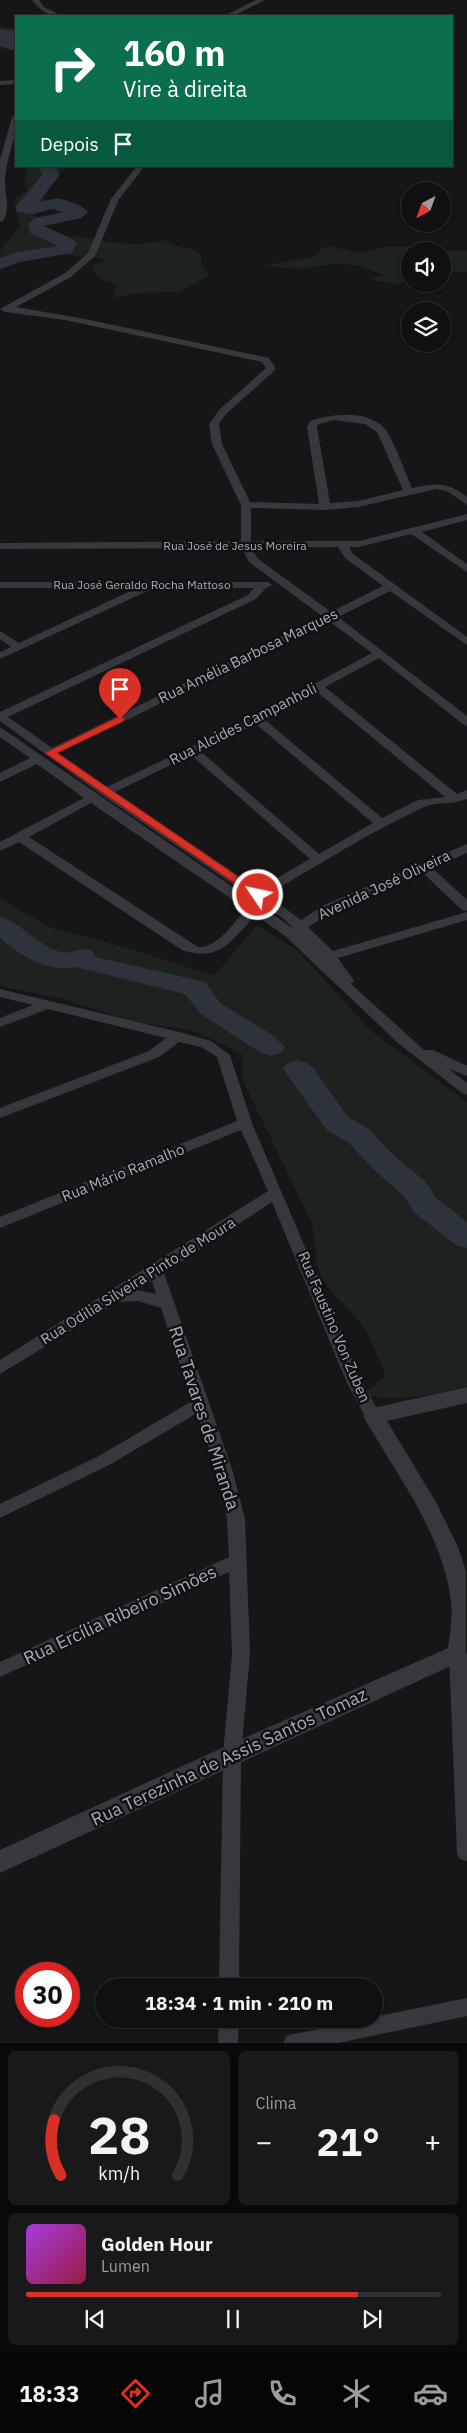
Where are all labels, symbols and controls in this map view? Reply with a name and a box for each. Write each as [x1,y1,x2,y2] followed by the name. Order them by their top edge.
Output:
[123,30,226,76] text: 160 m
[40,35,105,100] icon: right
[123,74,247,103] text: Vire à direita
[109,130,137,158] icon: arrive
[40,132,99,156] text: Depois
[401,182,451,232] north arrow
[401,182,451,352] map controls
[401,242,451,292] button: sound
[401,302,451,352] button: layers
[163,538,307,553] street label: Rua José de Jesus Moreira
[53,577,231,592] street label: Rua José Geraldo Rocha Mattoso
[155,604,341,707] street label: Rua Amélia Barbosa Marques
[99,668,141,719] pin
[106,675,134,703] icon: arrive
[166,678,320,769] street label: Rua Alcides Campanholi
[315,846,453,924] street label: Avenida José Oliveira
[231,868,283,920] position arrow
[59,1139,187,1206] street label: Rua Mário Ramalho
[37,1213,239,1349] street label: Rua Odilia Silveira Pinto de Moura
[294,1248,375,1405] street label: Rua Faustino Von Zuben
[164,1323,245,1513] street label: Rua Tavares de Miranda
[20,1560,220,1669] street label: Rua Ercília Ribeiro Simões
[87,1682,370,1831] street label: Rua Terezinha de Assis Santos Tomaz
[15,1962,80,2027] speed limit sign: 30
[145,1991,333,2015] text: 18:34 · 1 min · 210 m
[256,2093,296,2113] text: Clima
[88,2101,150,2168] text: 28
[317,2117,380,2166] text: 21°
[256,2123,272,2160] text: −
[424,2123,441,2160] text: +
[98,2162,140,2185] text: km/h
[101,2232,213,2256] text: Golden Hour
[101,2256,150,2276] text: Lumen
[81,2305,109,2333] icon: previous
[219,2305,247,2333] icon: pause
[358,2305,386,2333] icon: next
[118,2376,153,2411] icon: directions
[192,2376,227,2411] icon: music
[265,2376,300,2411] icon: phone
[339,2376,374,2411] icon: climate
[413,2376,448,2411] icon: car
[19,2379,79,2408] text: 18:33

